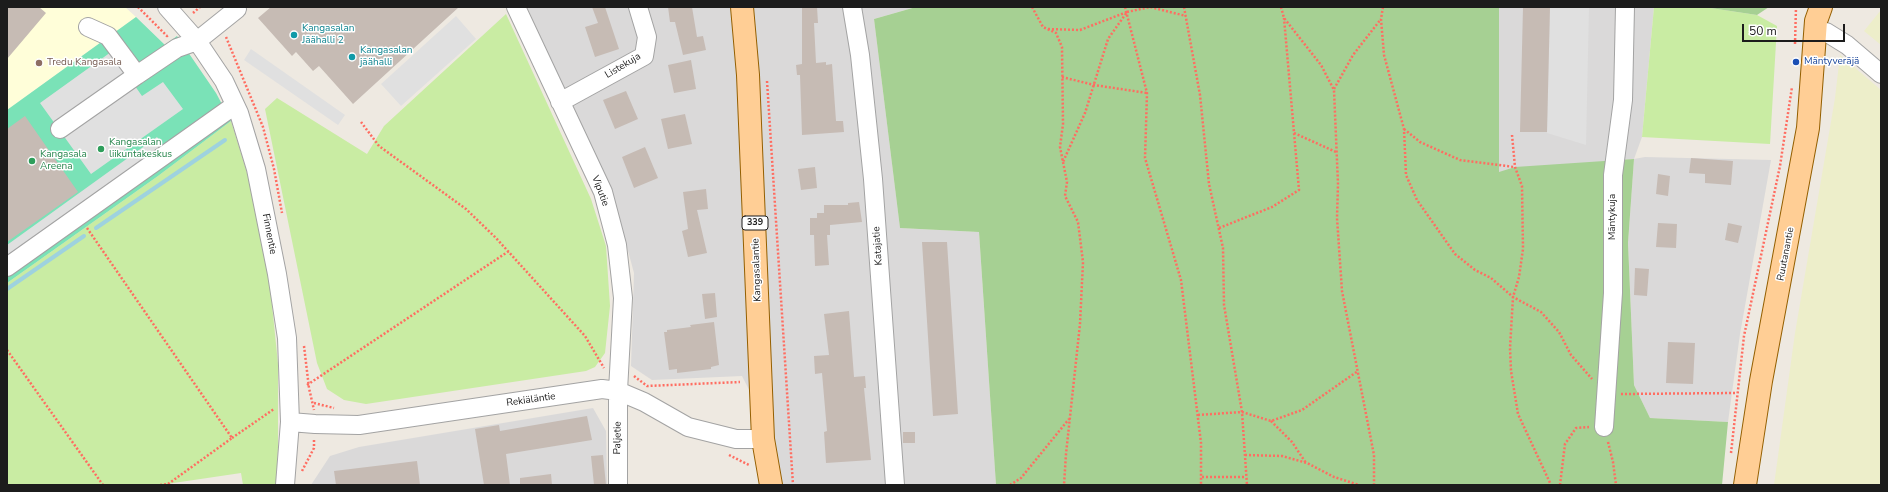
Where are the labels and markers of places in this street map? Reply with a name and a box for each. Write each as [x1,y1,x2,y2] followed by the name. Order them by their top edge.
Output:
[302,23,354,46] place label: Kangasalan Jäähalli 2
[289,30,299,40] marker: Kangasalan Jäähalli 2
[360,45,412,68] place label: Kangasalan jäähalli
[347,52,357,62] marker: Kangasalan jäähalli
[1804,56,1859,68] place label: Mäntyveräjä
[47,57,122,69] place label: Tredu Kangasala
[1791,57,1801,67] marker: Mäntyveräjä
[34,58,44,68] marker: Tredu Kangasala
[109,137,172,160] place label: Kangasalan liikuntakeskus
[96,144,106,154] marker: Kangasalan liikuntakeskus
[40,149,87,172] place label: Kangasala Areena
[27,156,37,166] marker: Kangasala Areena

